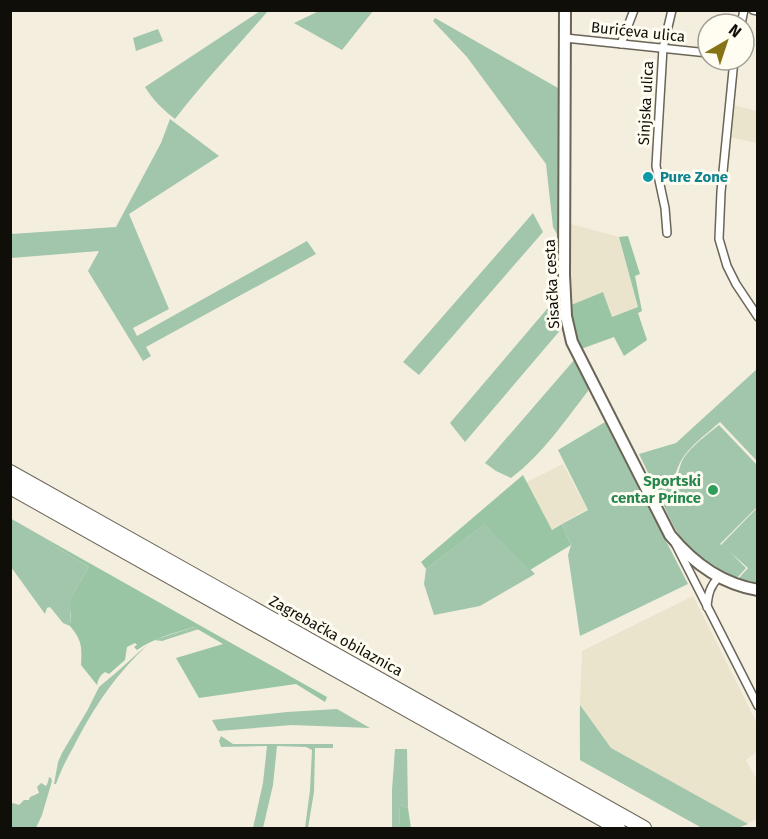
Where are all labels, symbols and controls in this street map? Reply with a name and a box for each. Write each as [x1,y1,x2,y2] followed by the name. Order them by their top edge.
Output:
[696,12,756,72] north arrow
[590,18,686,46] street label: Burićeva ulica
[725,20,745,41] text: N
[635,60,657,146] street label: Sinjska ulica
[660,168,728,186] place label: Pure Zone
[641,170,655,184] marker: Pure Zone
[541,239,563,329] street label: Sisačka cesta
[611,472,701,507] place label: Sportski centar Prince
[706,483,720,497] marker: Sportski centar Prince
[266,592,406,680] street label: Zagrebačka obilaznica

